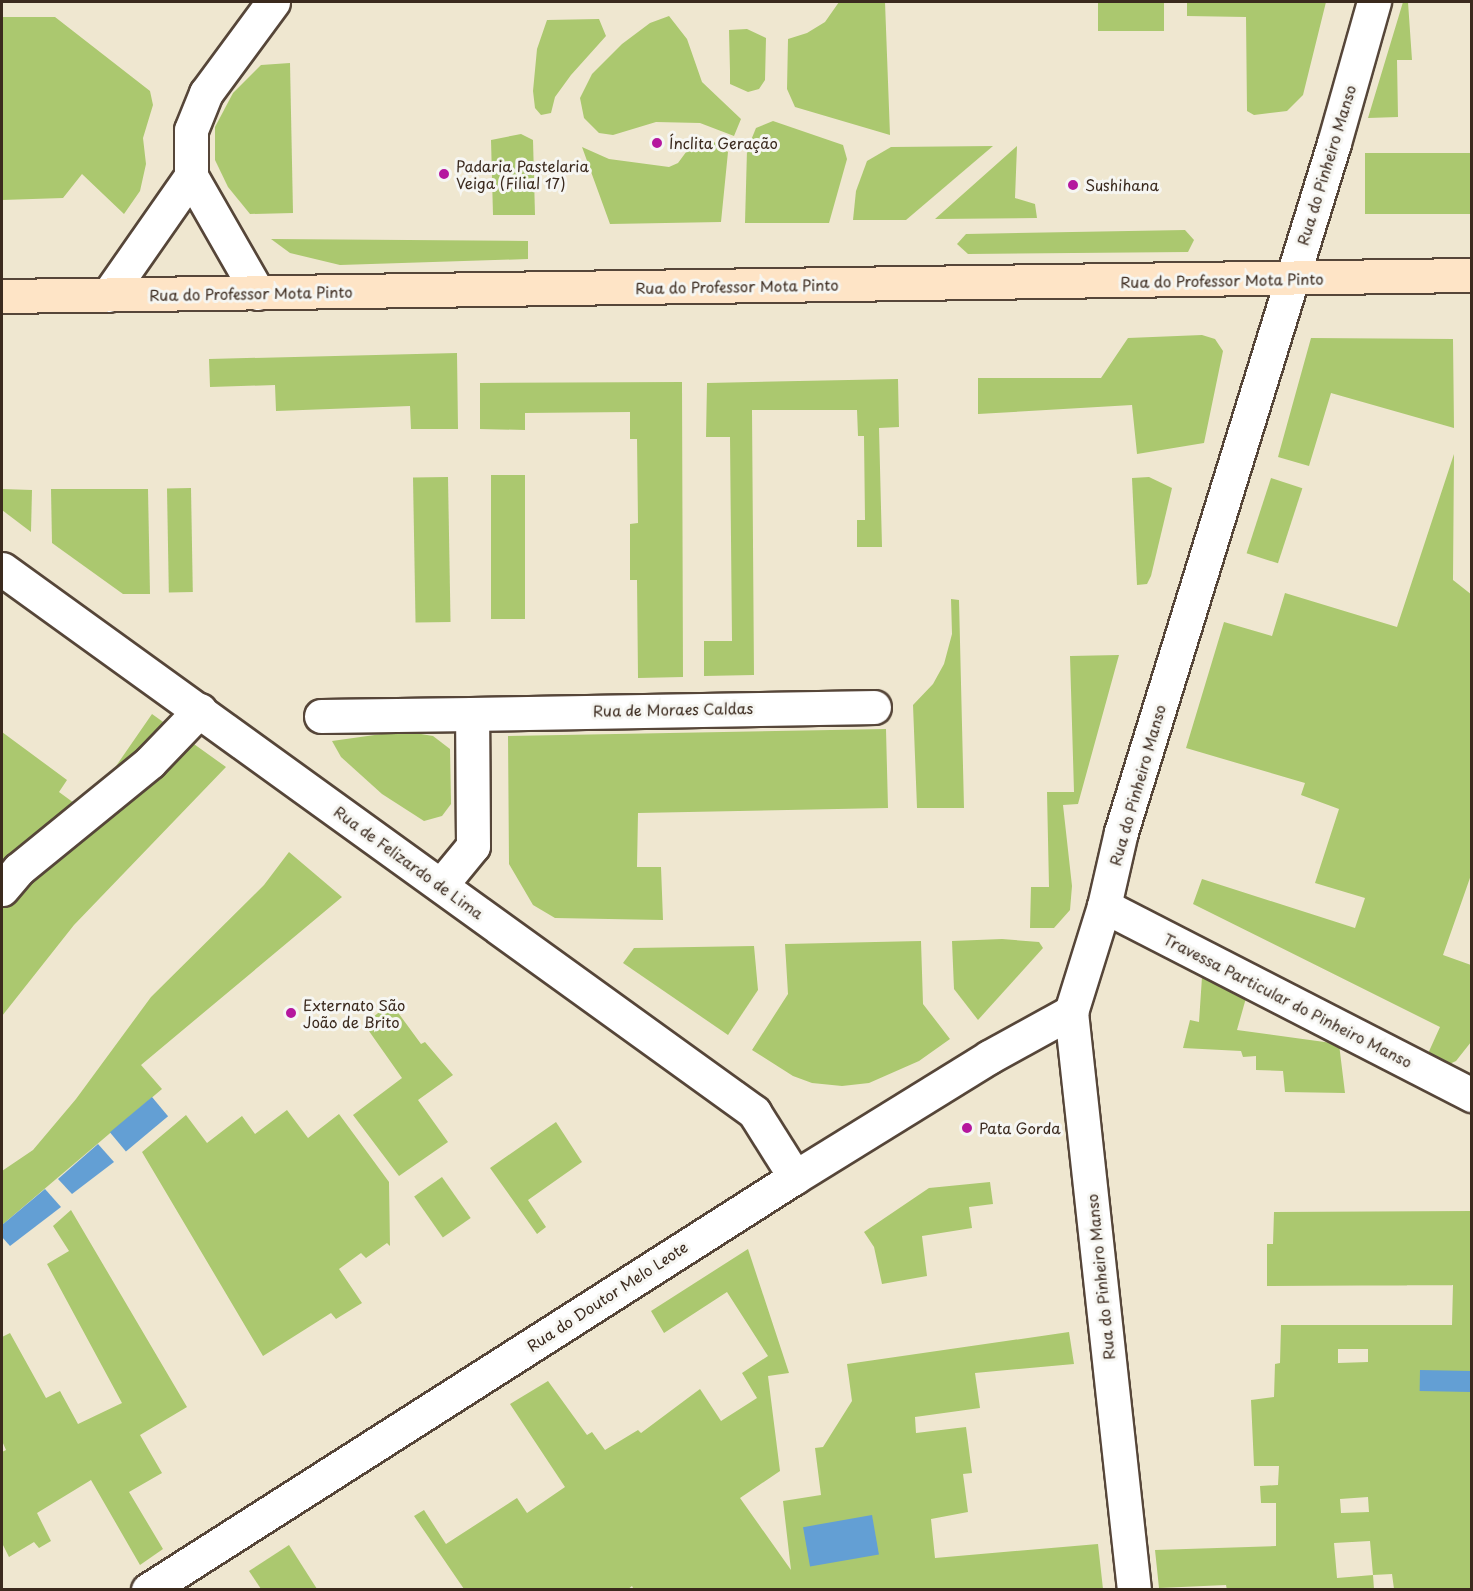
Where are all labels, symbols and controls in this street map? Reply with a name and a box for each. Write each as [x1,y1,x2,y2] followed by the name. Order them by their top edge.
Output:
[1293,83,1359,247] street label: Rua do Pinheiro Manso
[669,134,779,152] place label: Ínclita Geração
[650,136,664,150] marker: Ínclita Geração
[456,156,589,191] place label: Padaria Pastelaria Veiga (Filial 17)
[437,167,451,181] marker: Padaria Pastelaria Veiga (Filial 17)
[1085,176,1159,194] place label: Sushihana
[1066,178,1080,192] marker: Sushihana
[1120,269,1324,291] street label: Rua do Professor Mota Pinto
[635,275,839,297] street label: Rua do Professor Mota Pinto
[149,282,353,304] street label: Rua do Professor Mota Pinto
[592,699,754,719] street label: Rua de Moraes Caldas
[1105,703,1169,867] street label: Rua do Pinheiro Manso
[330,801,488,923] street label: Rua de Felizardo de Lima
[1160,929,1416,1071] street label: Travessa Particular do Pinheiro Manso
[303,995,406,1030] place label: Externato São João de Brito
[284,1006,298,1020] marker: Externato São João de Brito
[979,1119,1062,1137] place label: Pata Gorda
[960,1121,974,1135] marker: Pata Gorda
[1082,1193,1118,1361] street label: Rua do Pinheiro Manso
[523,1237,691,1355] street label: Rua do Doutor Melo Leote

